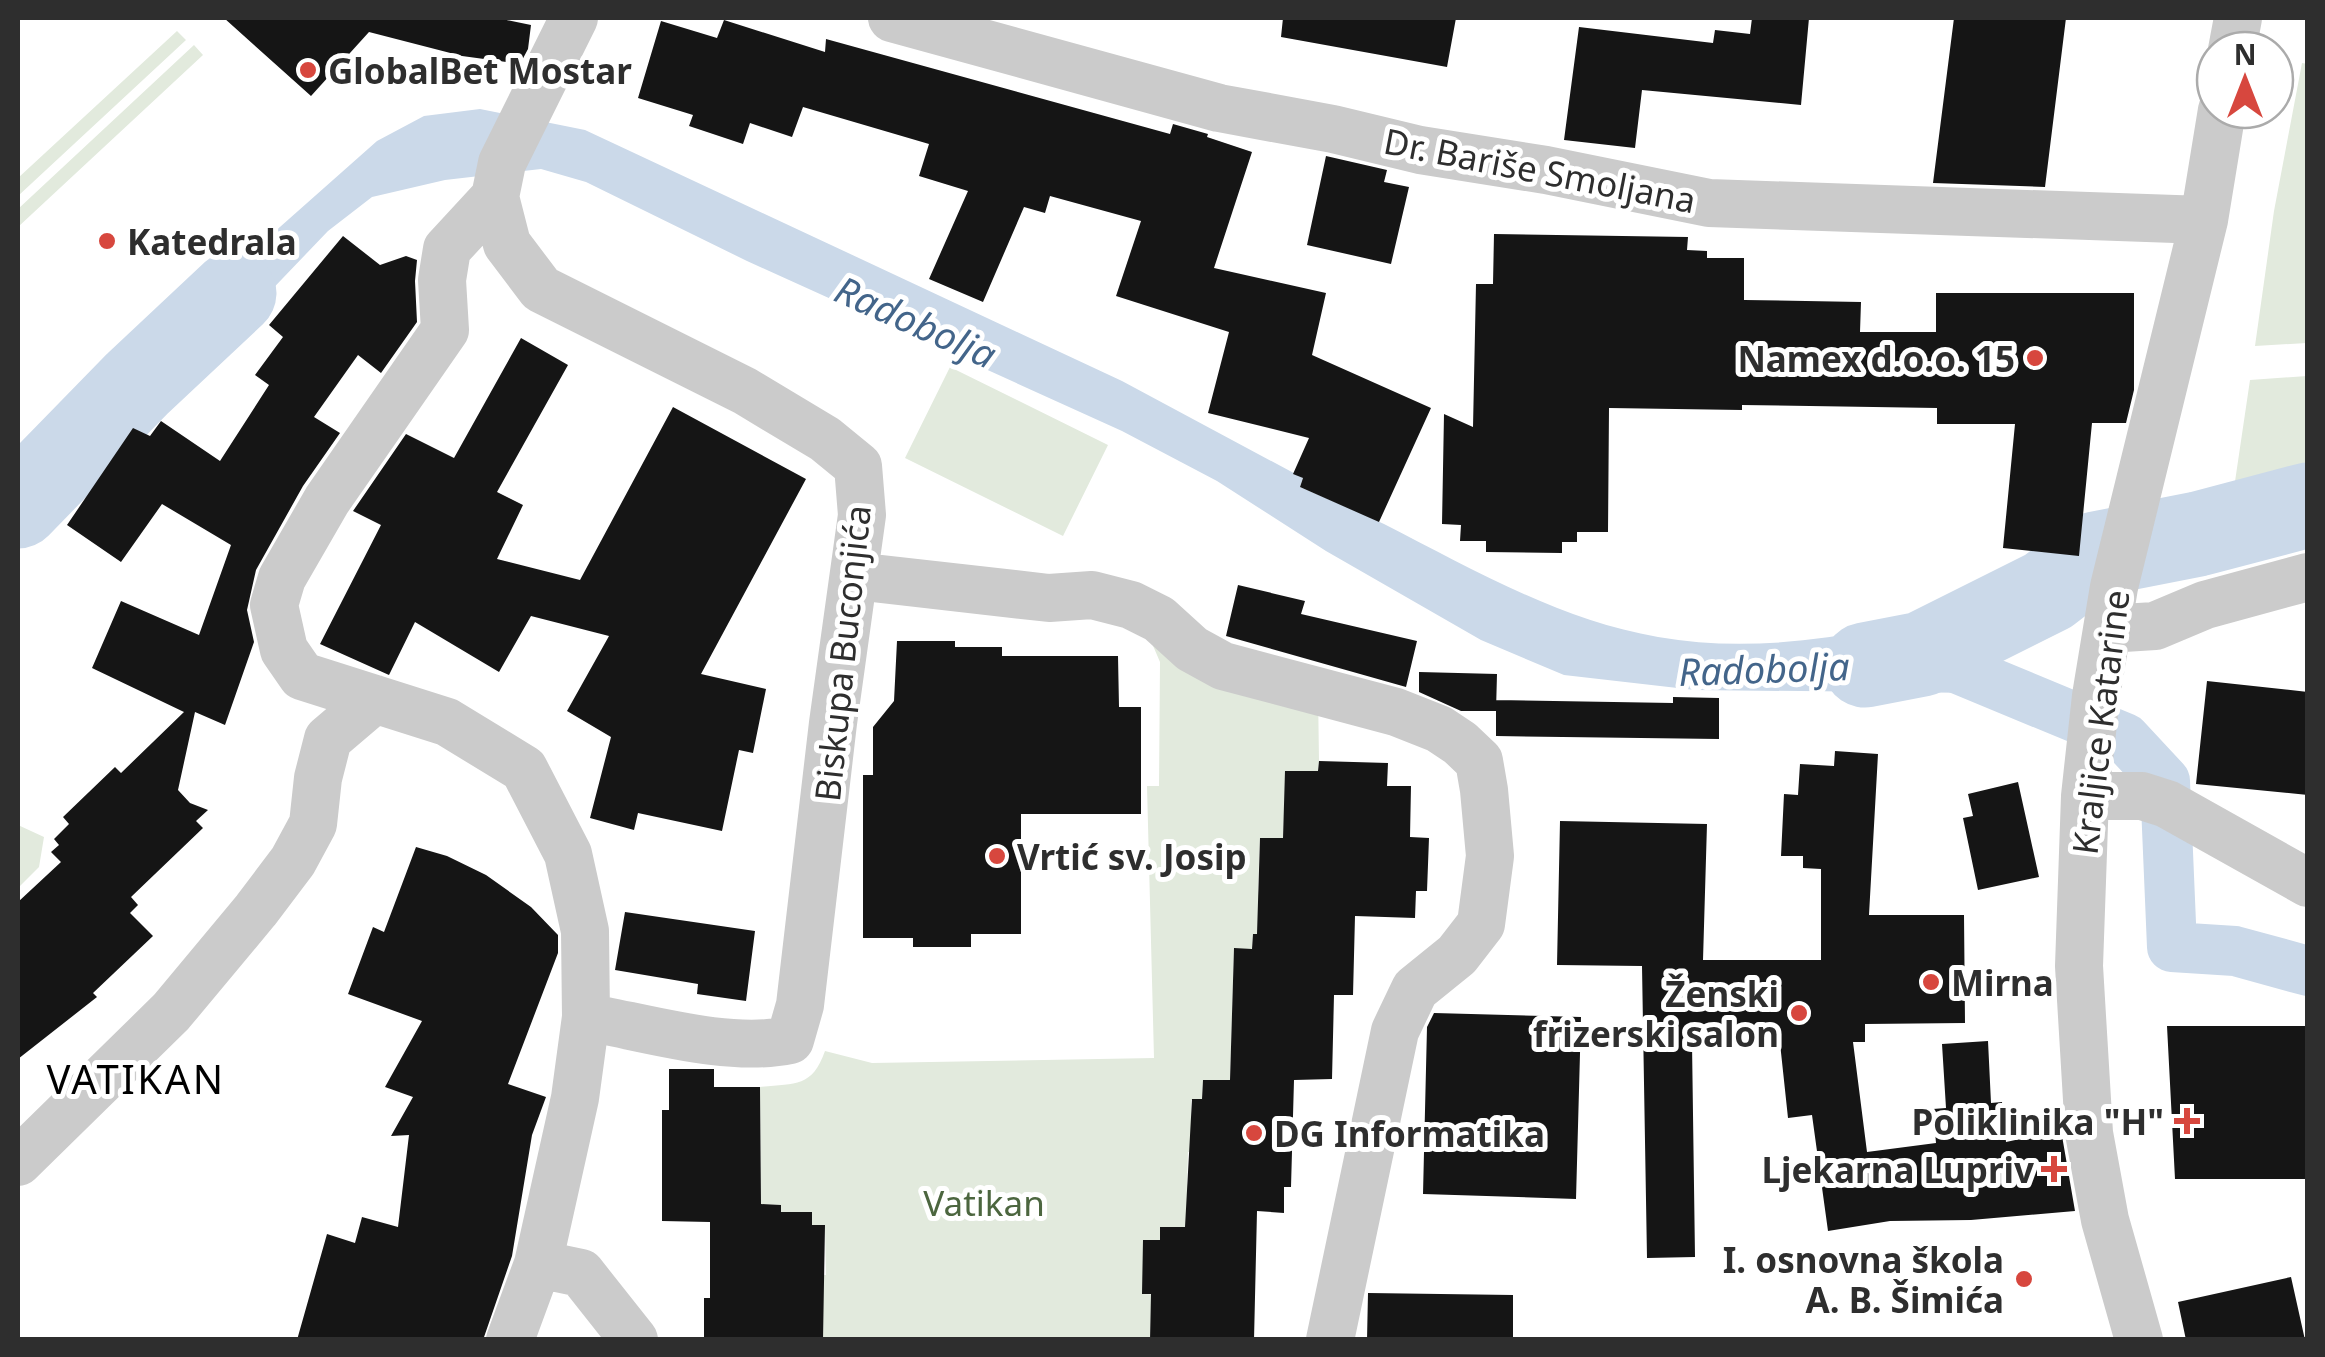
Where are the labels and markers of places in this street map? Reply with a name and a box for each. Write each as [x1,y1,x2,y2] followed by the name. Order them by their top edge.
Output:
[328,47,632,94] place label: GlobalBet Mostar
[297,59,319,81] marker: GlobalBet Mostar
[127,218,297,265] place label: Katedrala
[96,230,118,252] marker: Katedrala
[1737,335,2015,382] place label: Namex d.o.o. 15
[2024,347,2046,369] marker: Namex d.o.o. 15
[1017,833,1247,880] place label: Vrtić sv. Josip
[986,845,1008,867] marker: Vrtić sv. Josip
[1951,959,2054,1006] place label: Mirna
[1533,970,1779,1057] place label: Ženski frizerski salon
[1920,971,1942,993] marker: Mirna
[1788,1002,1810,1024] marker: Ženski frizerski salon
[1912,1098,2164,1145] place label: Poliklinika "H"
[2174,1108,2200,1134] marker: Poliklinika "H"
[1274,1110,1545,1157] place label: DG Informatika
[1243,1122,1265,1144] marker: DG Informatika
[1761,1146,2034,1193] place label: Ljekarna Lupriv
[2043,1158,2065,1180] marker: Ljekarna Lupriv
[1723,1236,2004,1323] place label: I. osnovna škola A. B. Šimića
[2013,1268,2035,1290] marker: I. osnovna škola A. B. Šimića

